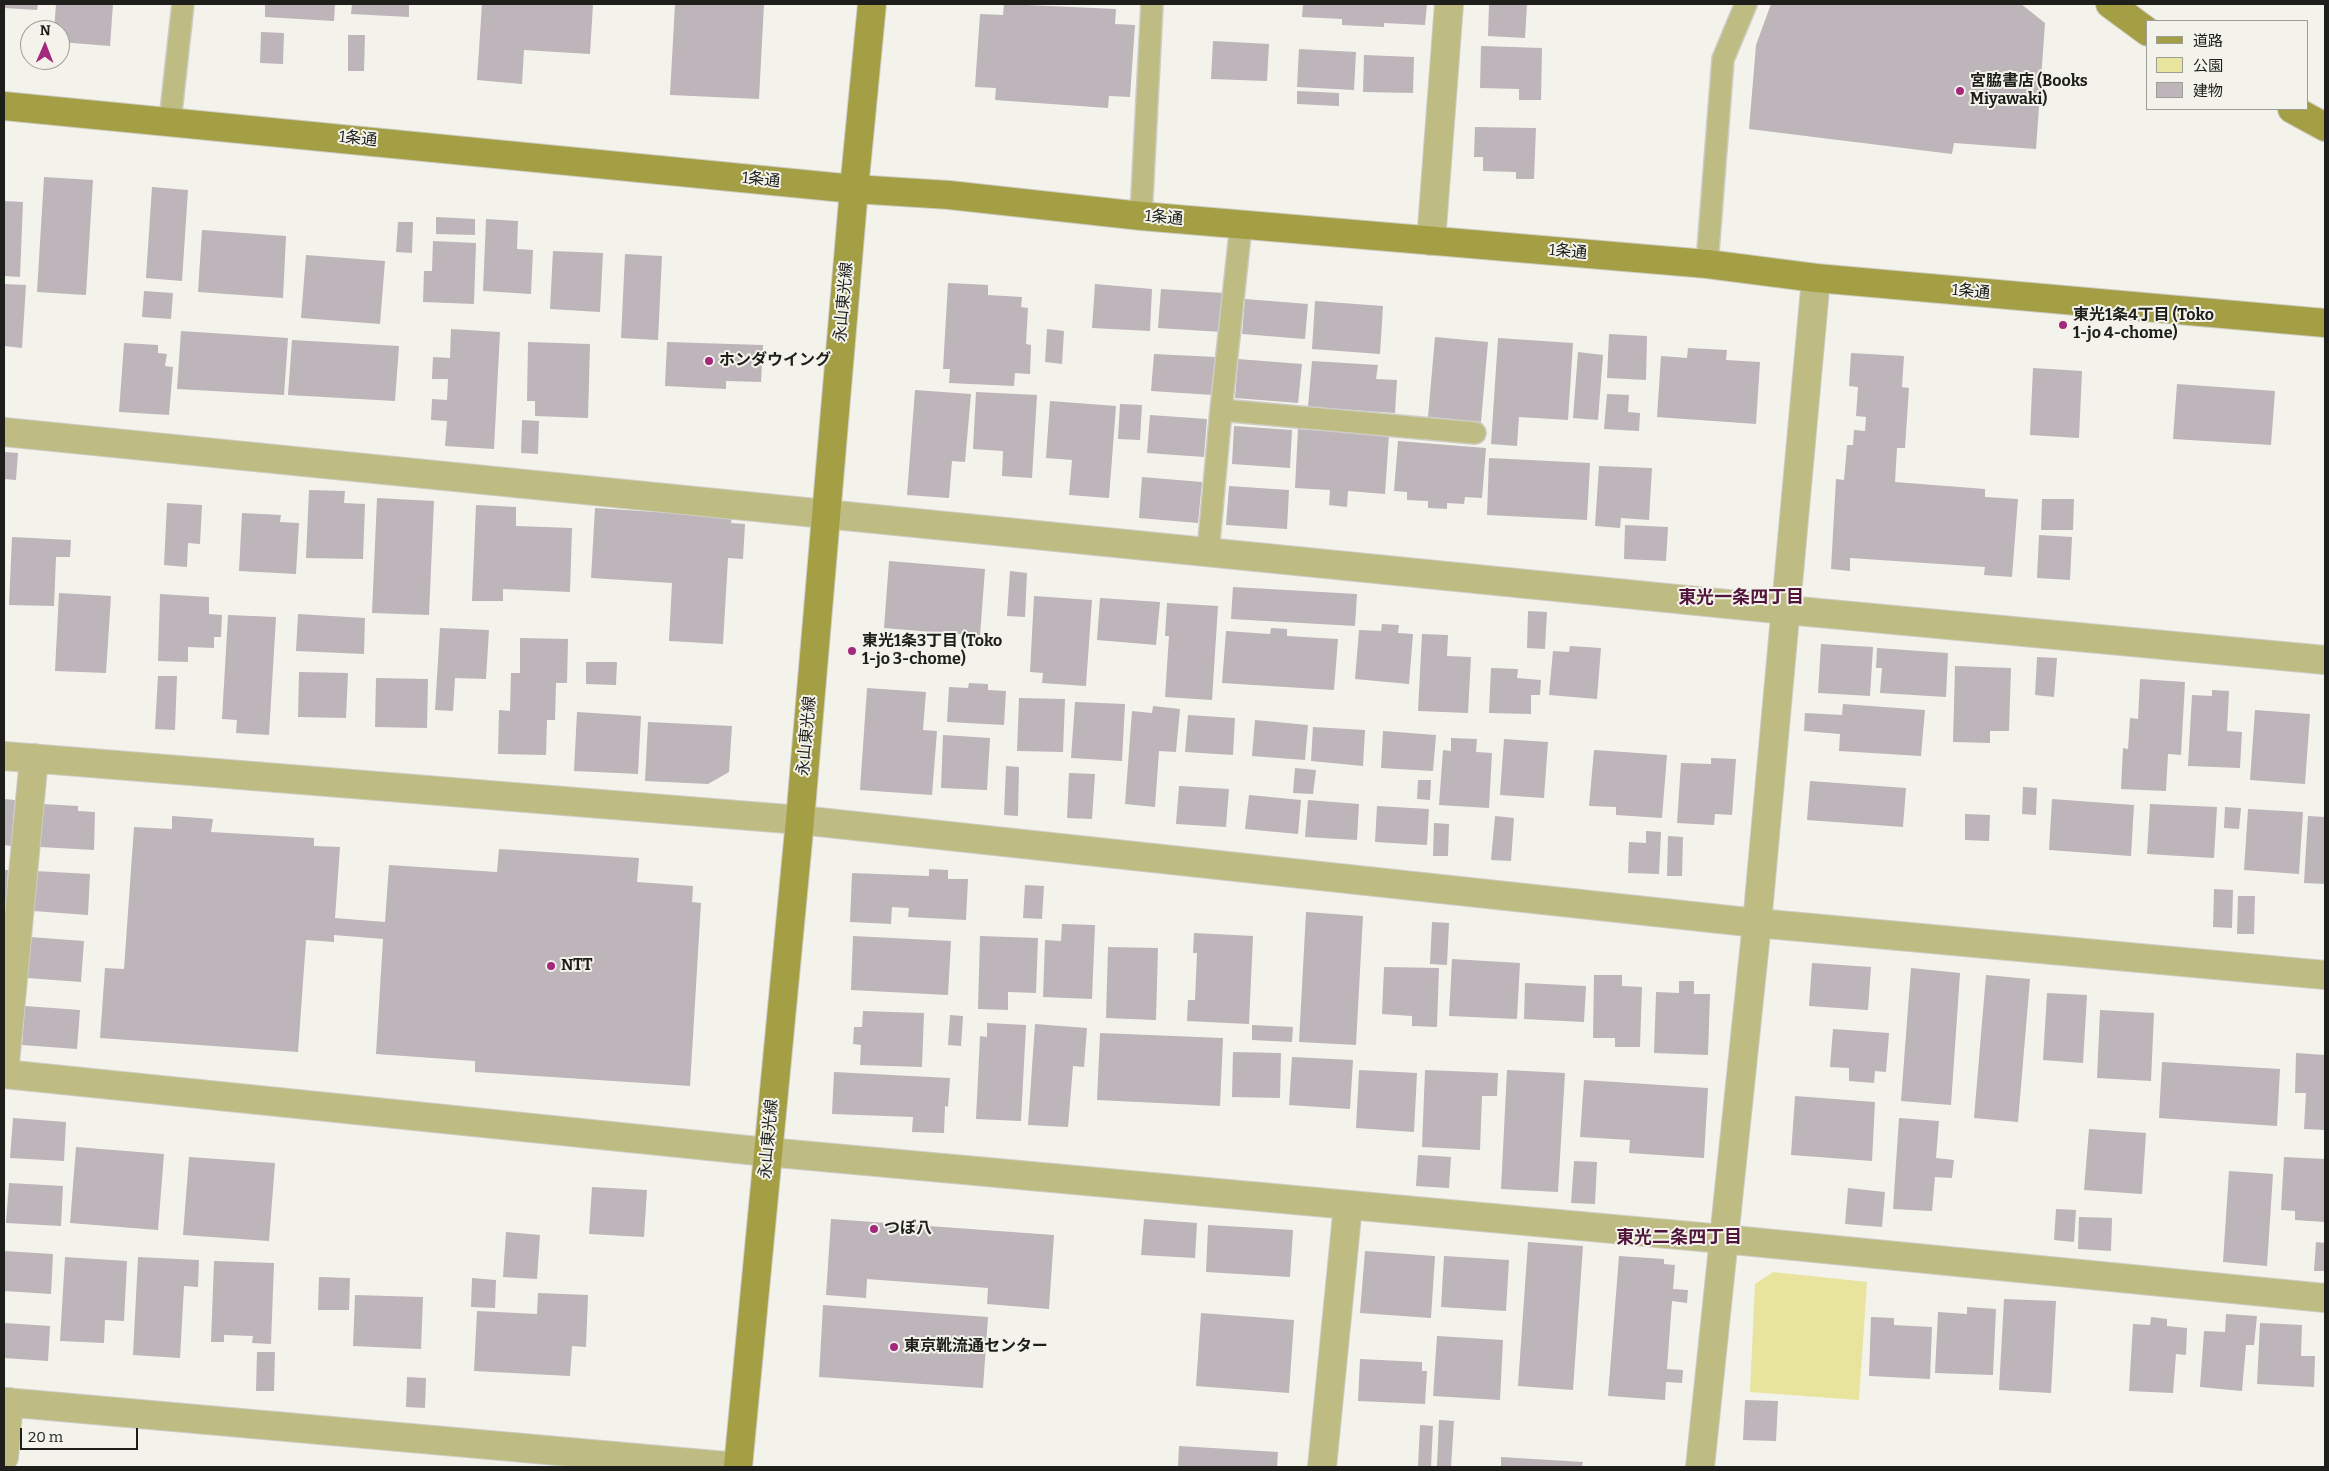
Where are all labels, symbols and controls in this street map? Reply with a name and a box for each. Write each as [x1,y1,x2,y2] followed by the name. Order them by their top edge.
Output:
[20,20,70,70] north arrow
[2146,20,2309,110] legend
[40,22,51,39] text: N
[2193,32,2223,50] text: 道路
[2193,57,2223,75] text: 公園
[1970,72,2088,110] place label: 宮脇書店 (Books Miyawaki)
[2193,82,2223,100] text: 建物
[1954,85,1966,97] marker: 宮脇書店 (Books Miyawaki)
[338,127,378,151] street label: 1条通
[741,168,781,192] street label: 1条通
[1144,207,1184,229] street label: 1条通
[1548,241,1588,263] street label: 1条通
[831,261,857,343] street label: 永山東光線
[1951,281,1991,303] street label: 1条通
[2073,306,2214,344] place label: 東光1条4丁目 (Toko 1-jo 4-chome)
[2057,319,2069,331] marker: 東光1条4丁目 (Toko 1-jo 4-chome)
[719,351,831,371] place label: ホンダウイング
[703,355,715,367] marker: ホンダウイング
[1678,587,1804,609] district label: 東光一条四丁目
[862,632,1002,670] place label: 東光1条3丁目 (Toko 1-jo 3-chome)
[846,645,858,657] marker: 東光1条3丁目 (Toko 1-jo 3-chome)
[794,695,820,777] street label: 永山東光線
[561,956,593,976] place label: NTT
[545,960,557,972] marker: NTT
[756,1098,782,1180] street label: 永山東光線
[884,1219,932,1239] place label: つぼ八
[868,1223,880,1235] marker: つぼ八
[1616,1227,1742,1249] district label: 東光二条四丁目
[904,1337,1048,1357] place label: 東京靴流通センター
[888,1341,900,1353] marker: 東京靴流通センター
[22,1418,140,1450] scale bar
[28,1428,63,1446] text: 20 m

